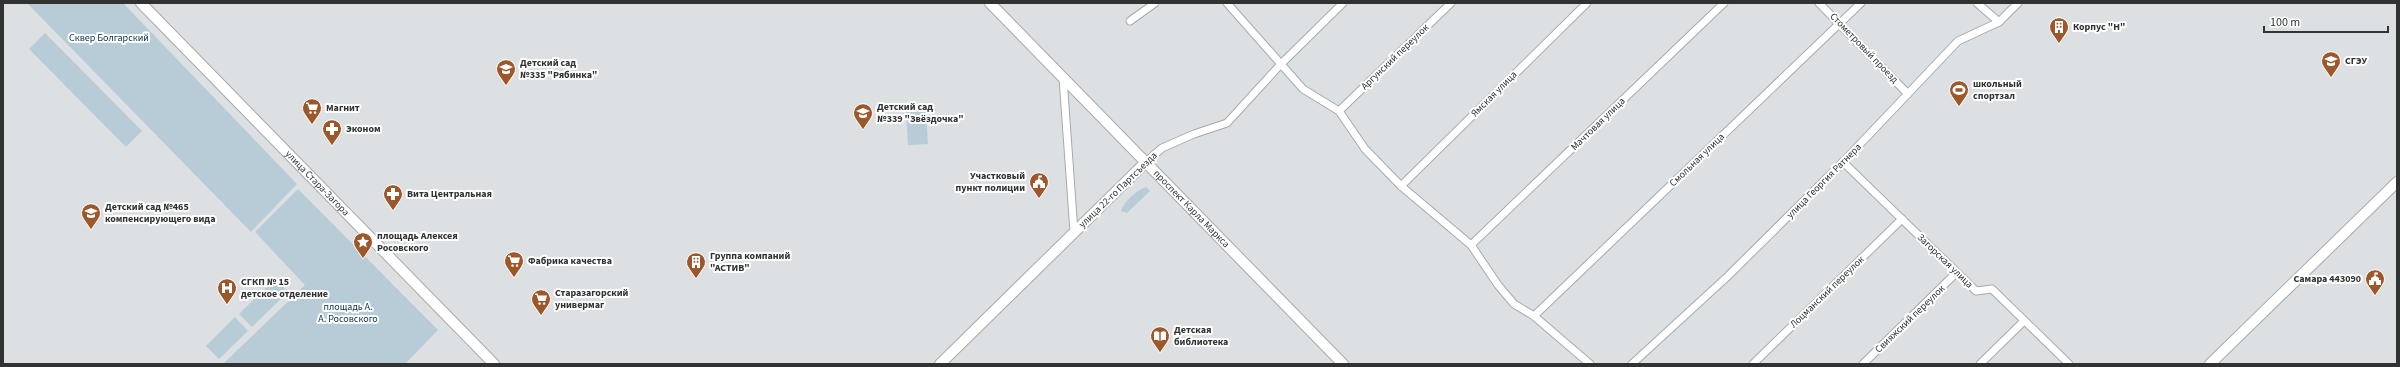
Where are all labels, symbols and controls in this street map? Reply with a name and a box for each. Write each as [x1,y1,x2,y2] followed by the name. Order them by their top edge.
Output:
[2264,8,2388,34] scale bar
[1827,10,1902,87] street label: Стометровый проезд
[2270,14,2300,31] text: 100 m
[2048,16,2070,44] building icon: Корпус "Н"
[2073,20,2125,34] place label: Корпус "Н"
[1358,21,1432,93] street label: Аргунский переулок
[69,31,149,45] park label: Сквер Болгарский
[2320,50,2342,78] school or university icon: СГЭУ
[2345,54,2367,68] place label: СГЭУ
[520,56,597,82] place label: Детский сад №335 "Рябинка"
[495,58,517,86] school or university icon: Детский сад №335 "Рябинка"
[1468,68,1520,120] street label: Ямская улица
[1973,77,2022,103] place label: школьный спортзал
[1948,79,1970,107] sports icon: школьный спортзал
[1568,94,1628,154] street label: Мачтовая улица
[301,97,323,125] supermarket icon: Магнит
[877,100,964,126] place label: Детский сад №339 "Звёздочка"
[326,101,360,115] place label: Магнит
[852,102,874,130] school or university icon: Детский сад №339 "Звёздочка"
[321,118,343,146] pharmacy icon: Эконом
[346,122,381,136] place label: Эконом
[1666,130,1728,190] street label: Смольная улица
[1783,140,1865,222] street label: улица Георгия Ратнера
[282,147,352,219] street label: улица Стара-Загора
[1076,149,1160,231] street label: улица 22-го Партсъезда
[1150,167,1233,251] street label: проспект Карла Маркса
[956,169,1025,195] place label: Участковый пункт полиции
[1028,171,1050,199] public building icon: Участковый пункт полиции
[382,183,404,211] pharmacy icon: Вита Центральная
[407,187,492,201] place label: Вита Центральная
[105,200,216,226] place label: Детский сад №465 компенсирующего вида
[80,202,102,230] school or university icon: Детский сад №465 компенсирующего вида
[377,229,458,255] place label: площадь Алексея Росовского
[352,231,374,259] place icon: площадь Алексея Росовского
[1914,231,1976,291] street label: Загорская улица
[710,249,790,275] place label: Группа компаний "АСТИВ"
[503,250,525,278] supermarket icon: Фабрика качества
[685,251,707,279] building icon: Группа компаний "АСТИВ"
[1787,253,1867,331] street label: Лоцманский переулок
[528,254,612,268] place label: Фабрика качества
[2364,268,2386,296] public building icon: Самара 443090
[2293,272,2361,286] place label: Самара 443090
[241,275,328,301] place label: СГКП № 15 детское отделение
[216,277,238,305] hospital icon: СГКП № 15 детское отделение
[1872,282,1948,356] street label: Свияжский переулок
[555,286,629,312] place label: Старазагорский универмаг
[530,288,552,316] supermarket icon: Старазагорский универмаг
[318,300,378,326] park label: площадь А. А. Росовского
[1174,323,1228,349] place label: Детская библиотека
[1149,325,1171,353] library icon: Детская библиотека

